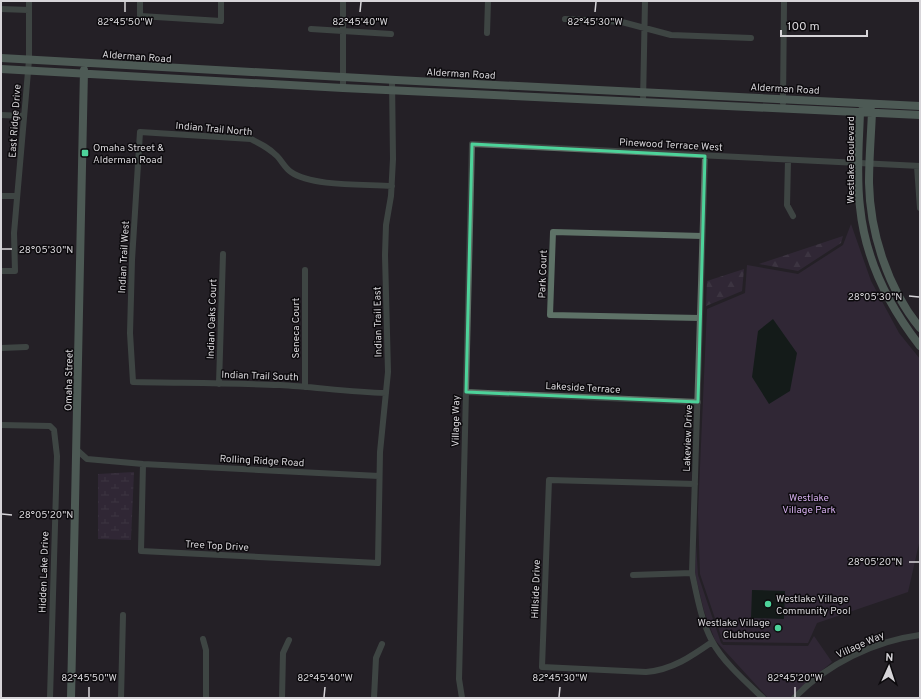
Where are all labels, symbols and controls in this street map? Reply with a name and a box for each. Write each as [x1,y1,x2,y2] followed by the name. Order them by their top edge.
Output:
[781,12,867,38] scale bar
[97,16,153,29] text: 82°45'50"W
[332,16,388,29] text: 82°45'40"W
[567,16,623,29] text: 82°45'30"W
[787,19,820,35] text: 100 m
[102,49,172,66] street label: Alderman Road
[426,66,496,83] street label: Alderman Road
[750,81,820,98] street label: Alderman Road
[6,84,25,158] street label: East Ridge Drive
[845,116,858,204] street label: Westlake Boulevard
[175,120,253,139] street label: Indian Trail North
[619,136,723,155] street label: Pinewood Terrace West
[93,142,164,167] place label: Omaha Street & Alderman Road
[80,148,90,158] marker: Omaha Street & Alderman Road
[116,220,133,294] street label: Indian Trail West
[19,244,73,257] text: 28°05'30"N
[536,249,551,299] street label: Park Court
[205,278,220,359] street label: Indian Oaks Court
[371,286,386,357] street label: Indian Trail East
[848,291,902,304] text: 28°05'30"N
[290,297,303,358] street label: Seneca Court
[62,349,77,411] street label: Omaha Street
[221,369,299,384] street label: Indian Trail South
[545,380,621,397] street label: Lakeside Terrace
[450,395,463,447] street label: Village Way
[681,404,696,472] street label: Lakeview Drive
[219,453,305,470] street label: Rolling Ridge Road
[782,492,836,517] park label: Westlake Village Park
[19,509,73,522] text: 28°05'20"N
[37,531,52,613] street label: Hidden Lake Drive
[185,538,249,555] street label: Tree Top Drive
[848,556,902,569] text: 28°05'20"N
[529,559,544,619] street label: Hillside Drive
[776,593,851,618] place label: Westlake Village Community Pool
[763,599,773,609] marker: Westlake Village Community Pool
[697,617,770,642] place label: Westlake Village Clubhouse
[773,623,783,633] marker: Westlake Village Clubhouse
[834,629,887,662] street label: Village Way
[869,647,909,687] north arrow
[885,651,894,665] text: N
[61,672,117,685] text: 82°45'50"W
[297,672,353,685] text: 82°45'40"W
[532,672,588,685] text: 82°45'30"W
[767,672,823,685] text: 82°45'20"W

